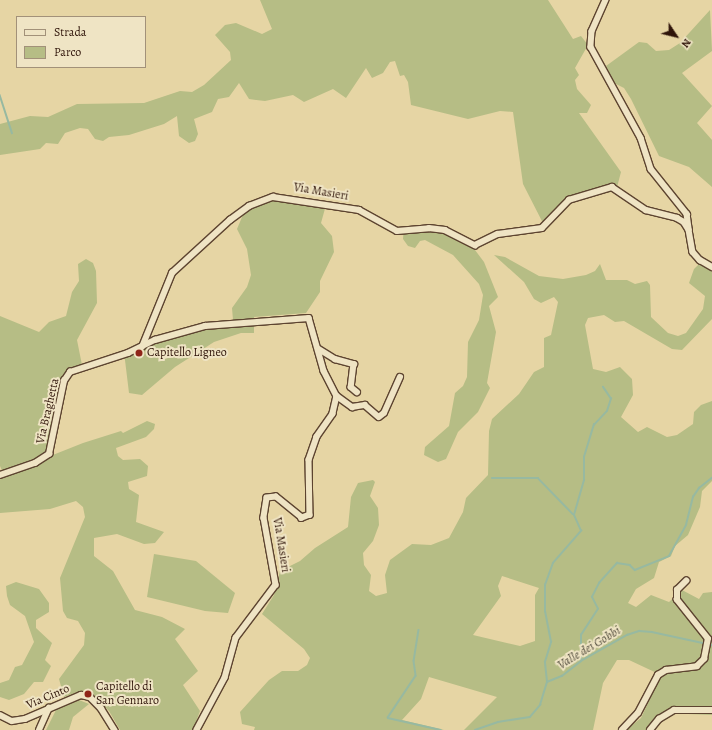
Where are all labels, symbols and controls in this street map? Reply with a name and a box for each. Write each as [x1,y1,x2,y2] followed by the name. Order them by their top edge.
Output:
[16,16,146,68] legend
[656,16,696,56] north arrow
[54,24,86,40] text: Strada
[678,36,695,51] text: N
[54,44,81,60] text: Parco
[292,180,350,204] street label: Via Masieri
[147,346,227,360] place label: Capitello Ligneo
[134,348,144,358] marker: Capitello Ligneo
[33,377,63,445] street label: Via Braghetta
[270,517,292,573] street label: Via Masieri
[555,623,623,673] water label: Valle dei Gobbi
[96,680,159,708] place label: Capitello di San Gennaro
[24,682,72,712] street label: Via Cinto
[83,689,93,699] marker: Capitello di San Gennaro

